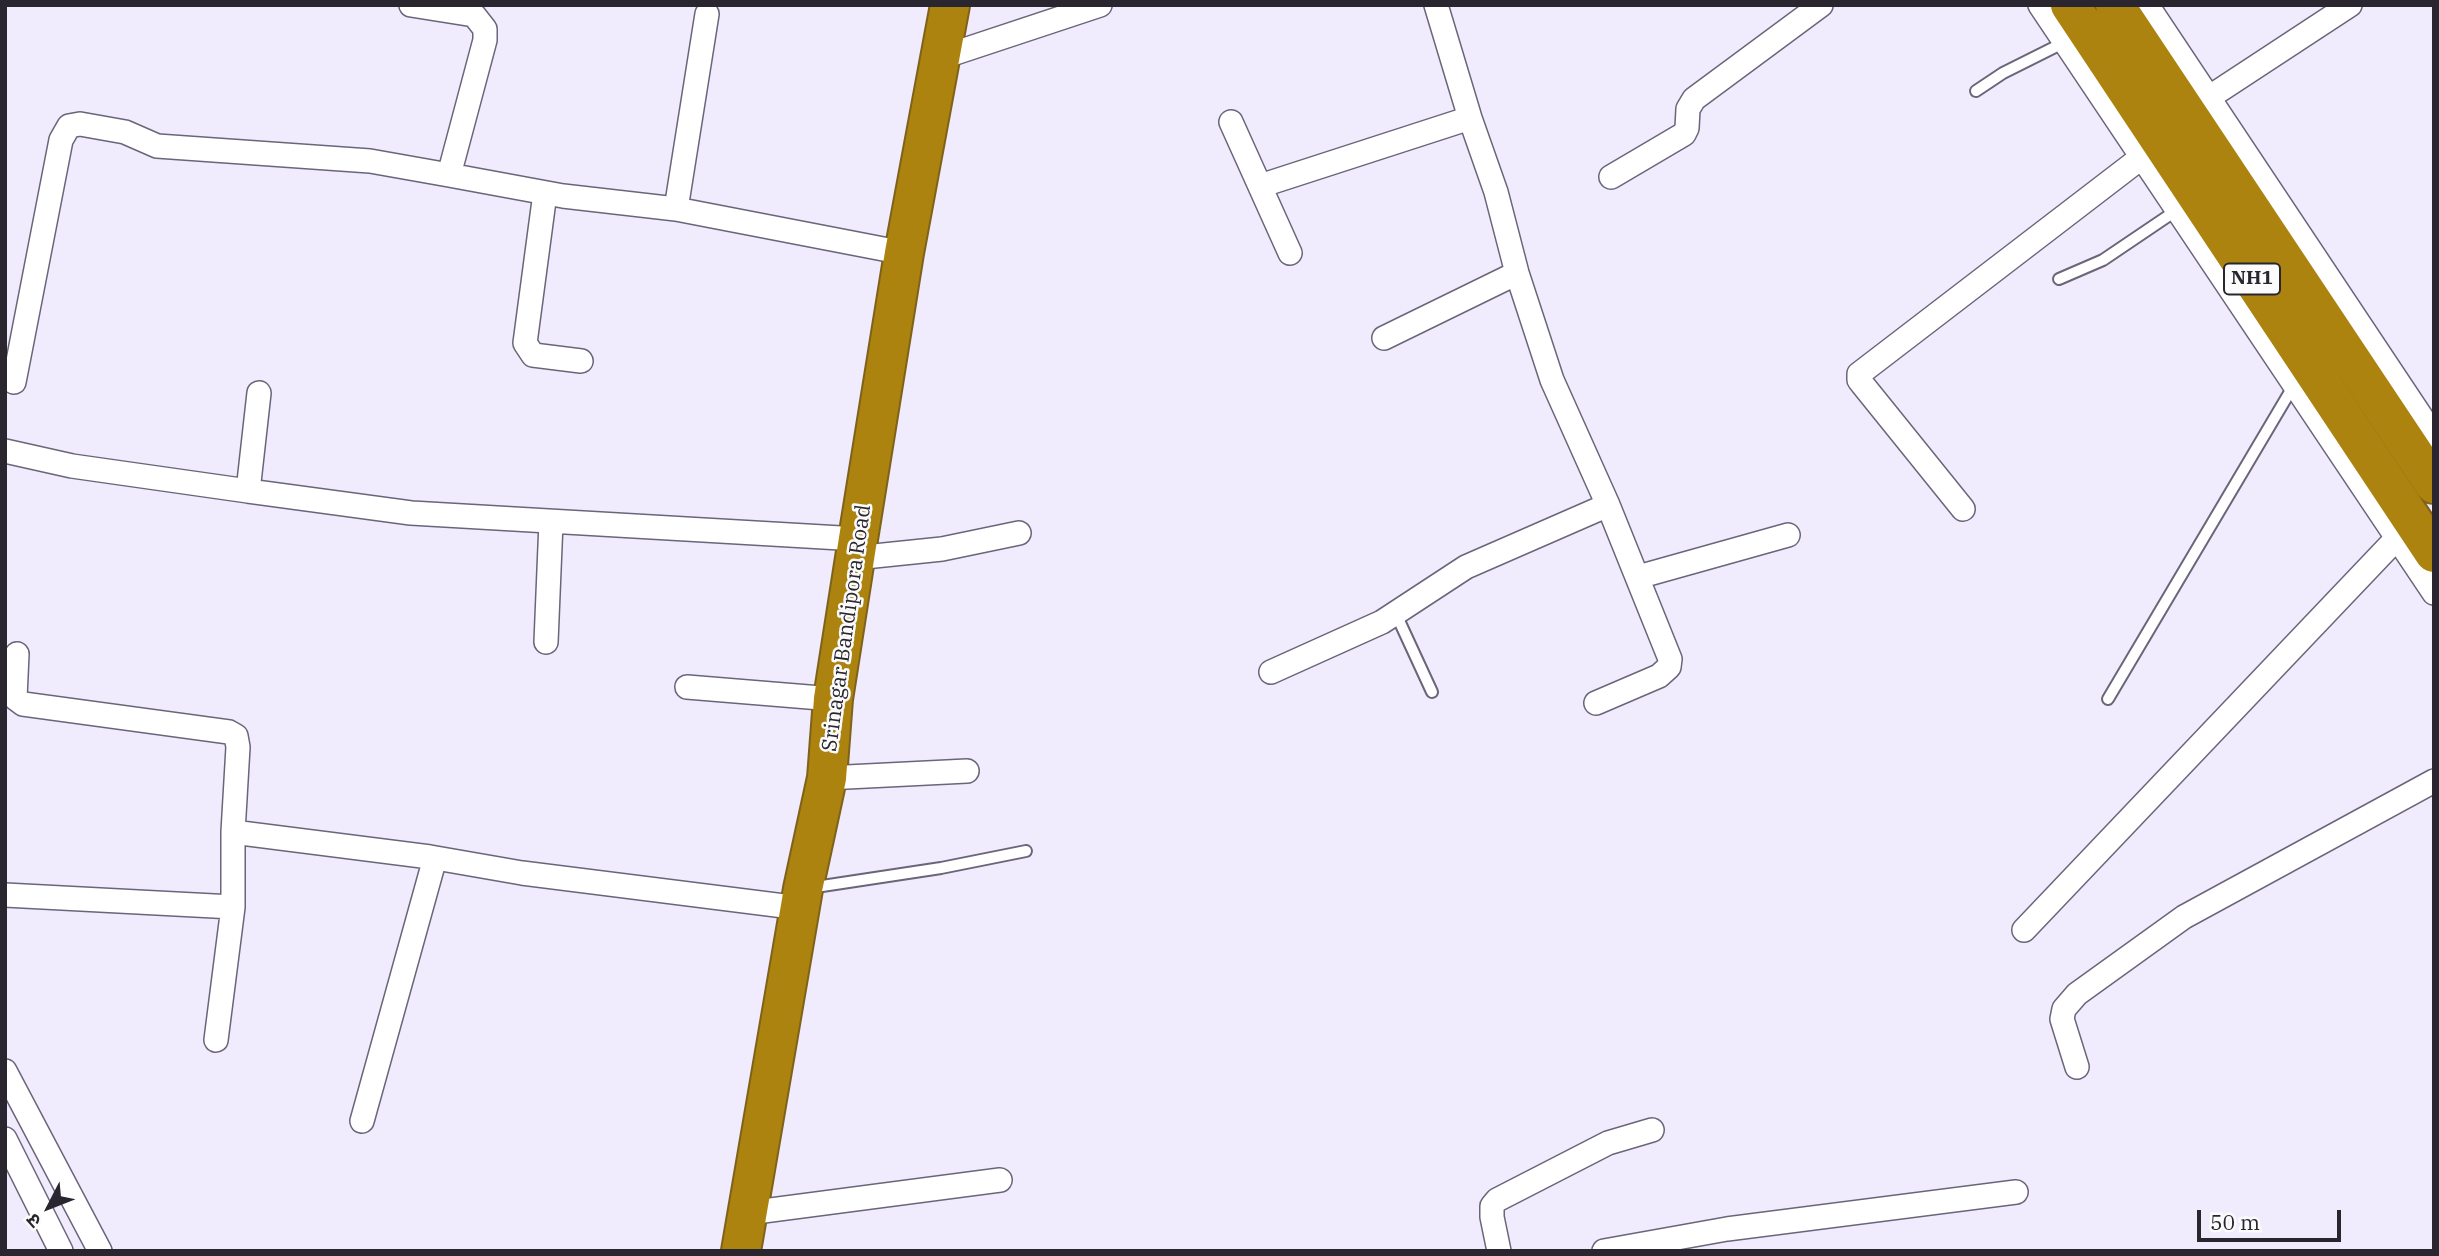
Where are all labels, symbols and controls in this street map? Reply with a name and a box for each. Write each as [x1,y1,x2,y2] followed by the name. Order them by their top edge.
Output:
[2224,264,2280,294] road number: NH1
[817,503,877,753] street label: Srinagar Bandipora Road
[14,1172,84,1242] north arrow
[2201,1196,2344,1240] scale bar
[2210,1208,2260,1236] text: 50 m
[21,1209,46,1233] text: उ

